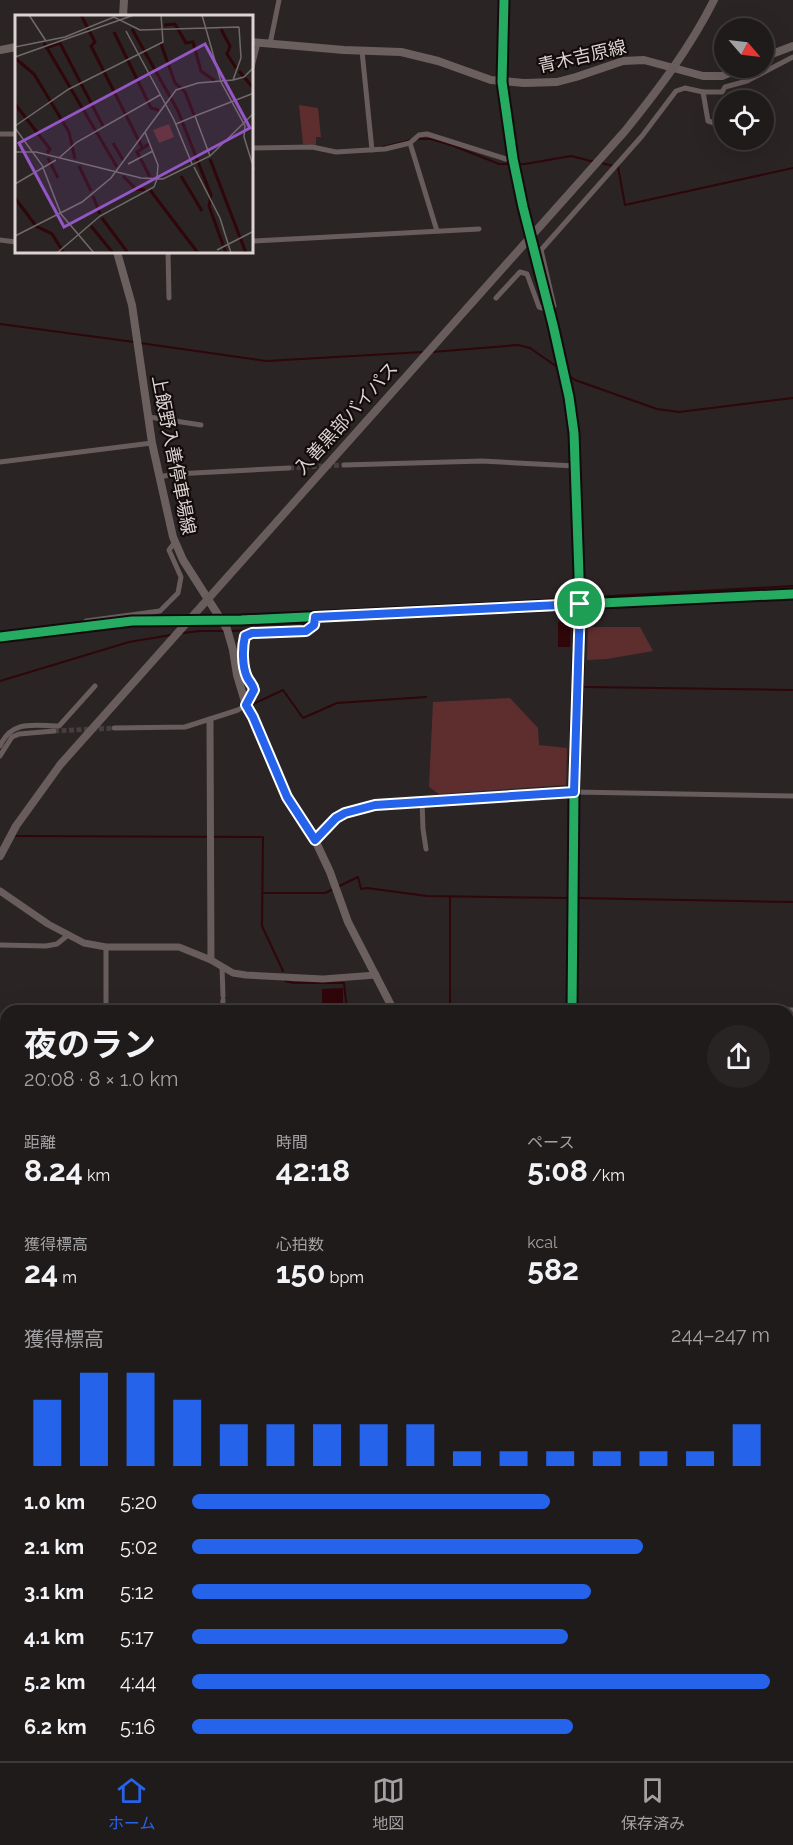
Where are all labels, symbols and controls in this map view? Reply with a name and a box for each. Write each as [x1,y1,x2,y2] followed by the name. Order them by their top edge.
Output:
[15,15,254,254] inset map
[714,18,774,78] north arrow
[714,18,774,150] map controls
[536,36,628,76] street label: 青木吉原線
[714,90,774,150] button: locate
[290,358,402,478] street label: 入善黒部バイパス
[148,373,200,537] street label: 上飯野入善停車場線
[554,578,605,629] pin
[563,587,596,620] icon: arrive
[24,1025,156,1064] text: 夜のラン
[707,1025,770,1088] button: share
[24,1067,178,1091] text: 20:08 · 8 × 1.0 km
[24,1133,56,1152] text: 距離
[276,1133,308,1152] text: 時間
[527,1133,575,1152] text: ペース
[24,1153,83,1188] text: 8.24
[276,1153,350,1188] text: 42:18
[527,1153,588,1188] text: 5:08
[83,1166,110,1185] text: km
[588,1166,625,1185] text: /km
[527,1233,557,1252] text: kcal
[24,1235,88,1254] text: 獲得標高
[276,1235,324,1254] text: 心拍数
[527,1252,579,1287] text: 582
[24,1255,58,1290] text: 24
[276,1255,326,1290] text: 150
[58,1268,77,1287] text: m
[326,1268,364,1287] text: bpm
[671,1323,770,1347] text: 244–247 m
[24,1327,104,1351] text: 獲得標高
[24,1490,85,1514] text: 1.0 km
[120,1490,157,1514] text: 5:20
[24,1535,84,1559] text: 2.1 km
[120,1535,157,1559] text: 5:02
[24,1580,84,1604] text: 3.1 km
[120,1580,154,1604] text: 5:12
[24,1625,84,1649] text: 4.1 km
[120,1625,154,1649] text: 5:17
[24,1670,85,1694] text: 5.2 km
[120,1670,157,1694] text: 4:44
[24,1715,87,1739] text: 6.2 km
[120,1715,155,1739] text: 5:16
[108,1774,156,1834] tab: ホーム
[372,1774,405,1834] tab: 地図
[621,1774,685,1834] tab: 保存済み

